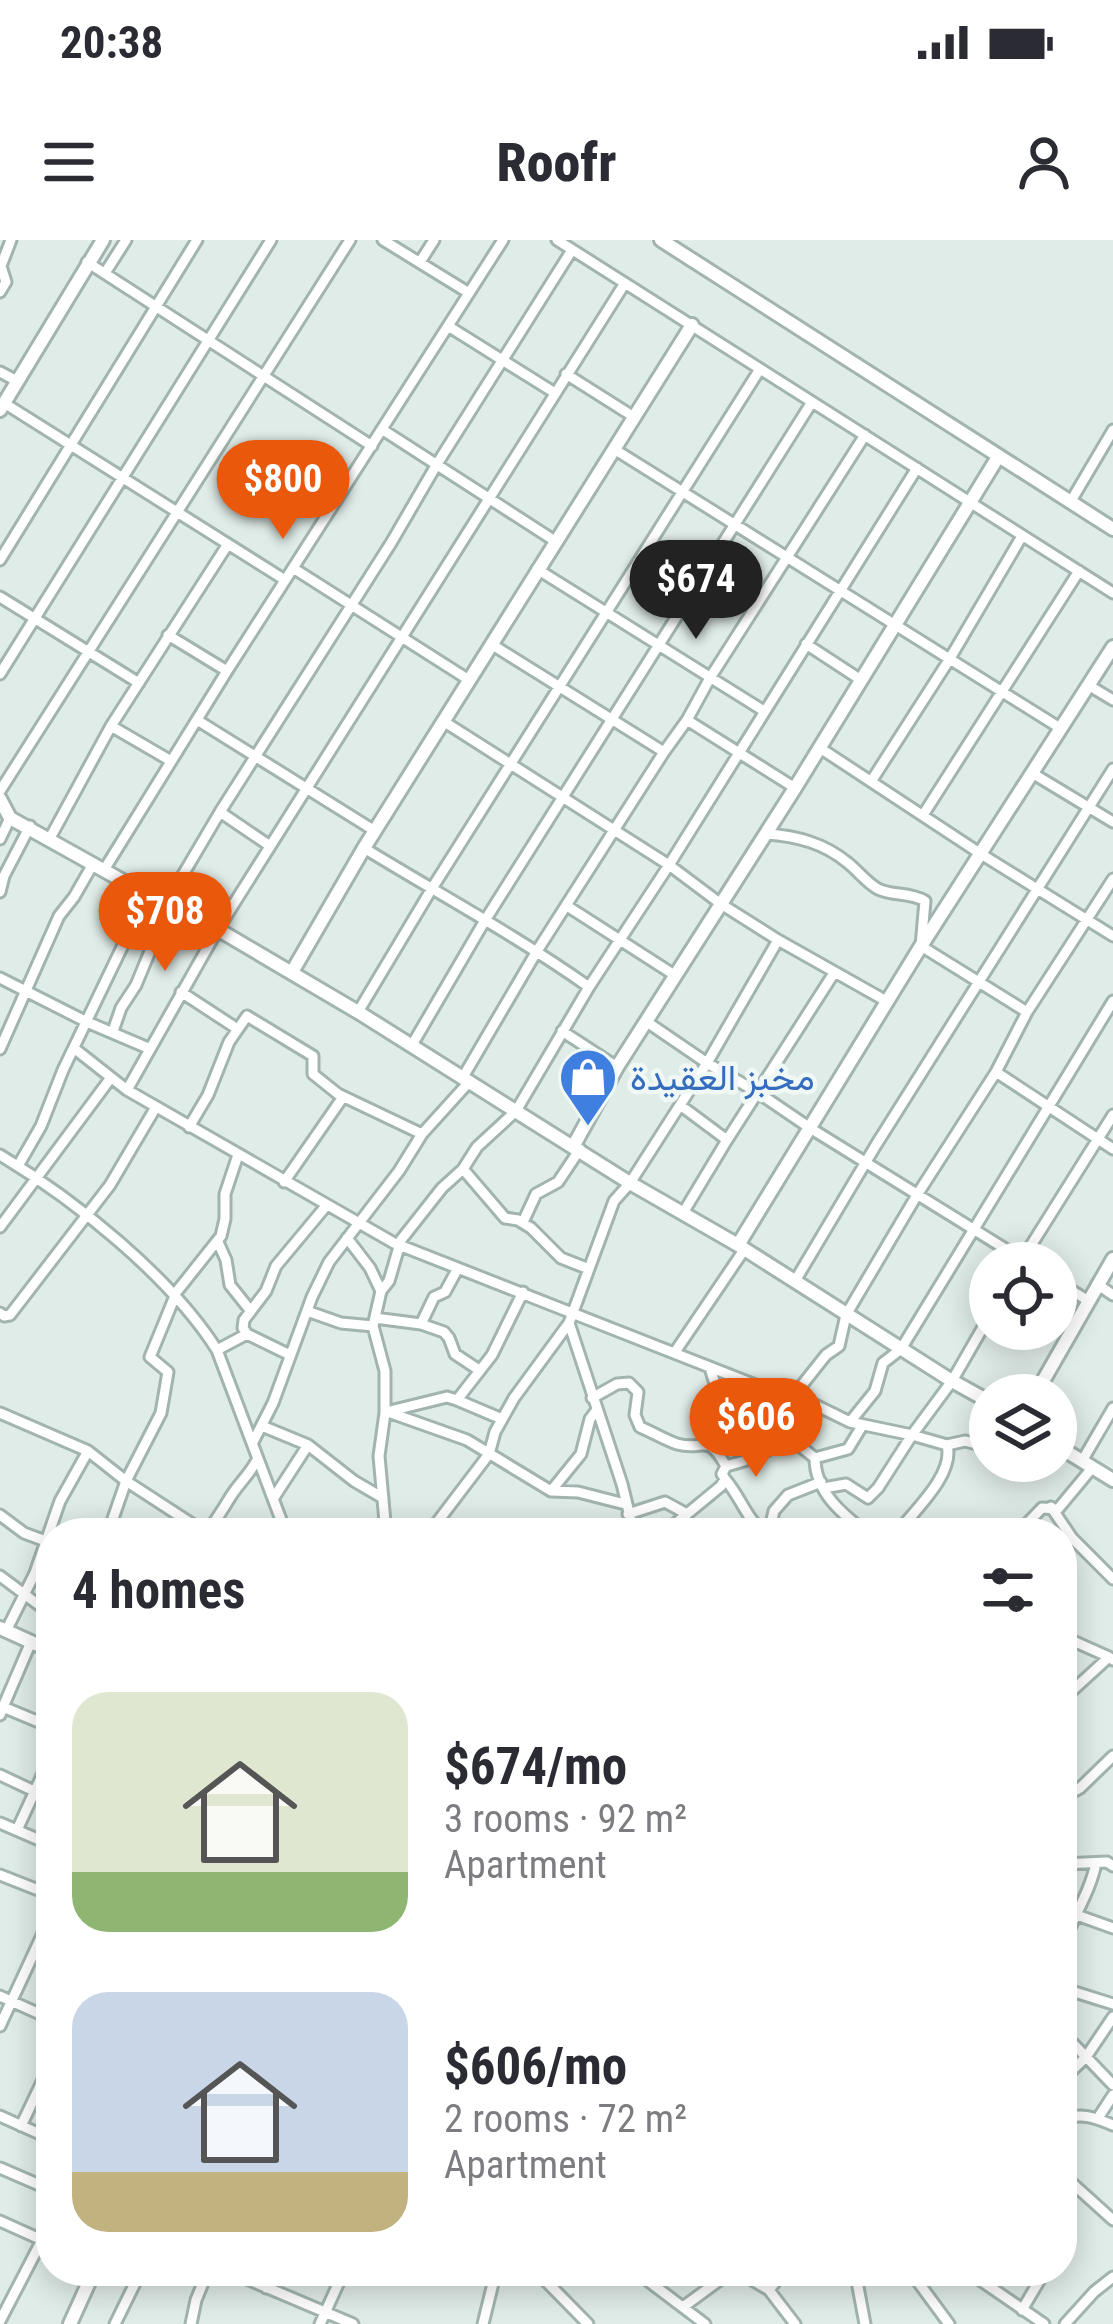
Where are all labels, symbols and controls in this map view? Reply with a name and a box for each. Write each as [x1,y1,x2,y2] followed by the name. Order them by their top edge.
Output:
[60,16,163,69] text: 20:38
[36,129,102,195] icon: menu
[1011,129,1077,195] icon: person
[497,131,616,194] text: Roofr
[212,440,354,542] pin: $800
[244,456,322,502] text: $800
[625,540,767,642] pin: $674
[657,556,735,602] text: $674
[94,872,236,974] pin: $708
[126,888,204,934] text: $708
[557,1046,619,1128] shop icon: مخبز العقيدة
[630,1057,815,1100] place label: مخبز العقيدة
[969,1242,1077,1482] map controls
[969,1242,1077,1350] button: locate
[969,1374,1077,1482] button: layers
[685,1378,827,1480] pin: $606
[717,1394,795,1440] text: $606
[975,1557,1041,1623] icon: filters
[72,1561,245,1620] text: 4 homes
[444,1737,627,1796] text: $674/mo
[168,1740,312,1884] icon: home
[444,1796,687,1842] text: 3 rooms · 92 m²
[444,1842,607,1888] text: Apartment
[444,2037,627,2096] text: $606/mo
[168,2040,312,2184] icon: home
[444,2096,687,2142] text: 2 rooms · 72 m²
[444,2142,607,2188] text: Apartment

